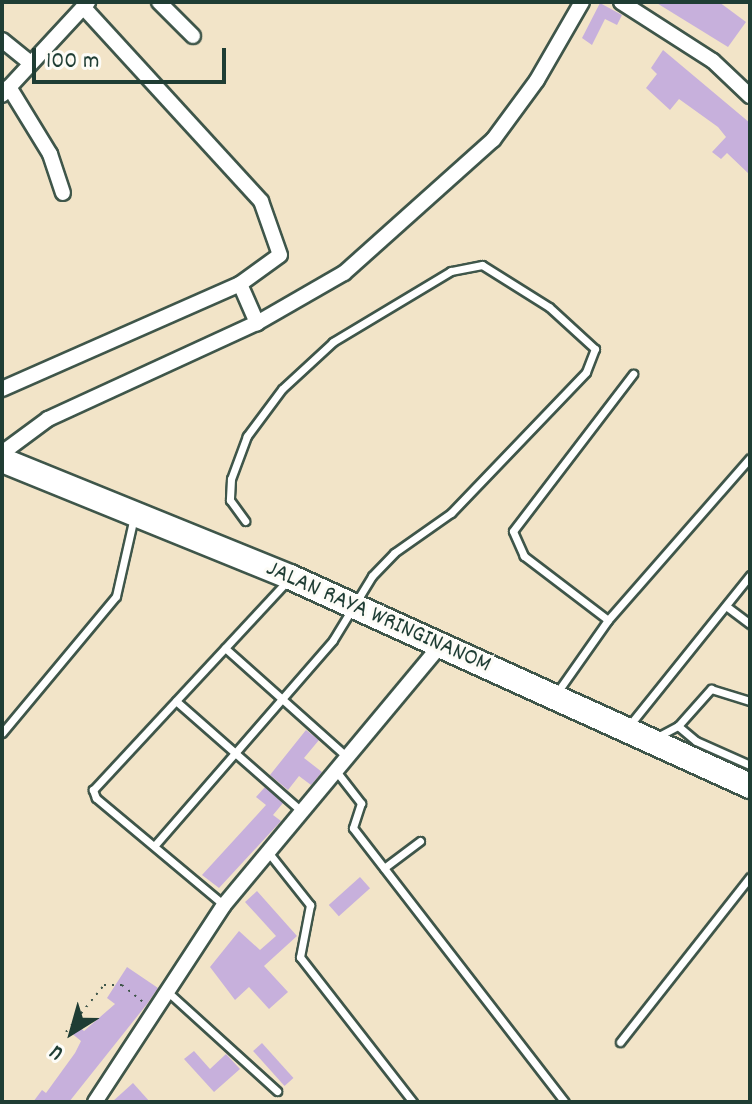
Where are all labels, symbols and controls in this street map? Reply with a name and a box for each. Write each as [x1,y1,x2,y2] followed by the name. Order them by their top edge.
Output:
[36,32,230,82] scale bar
[46,45,99,79] text: 100 m
[261,555,495,681] street label: JALAN RAYA WRINGINANOM
[32,992,112,1072] north arrow
[44,1036,71,1067] text: U

